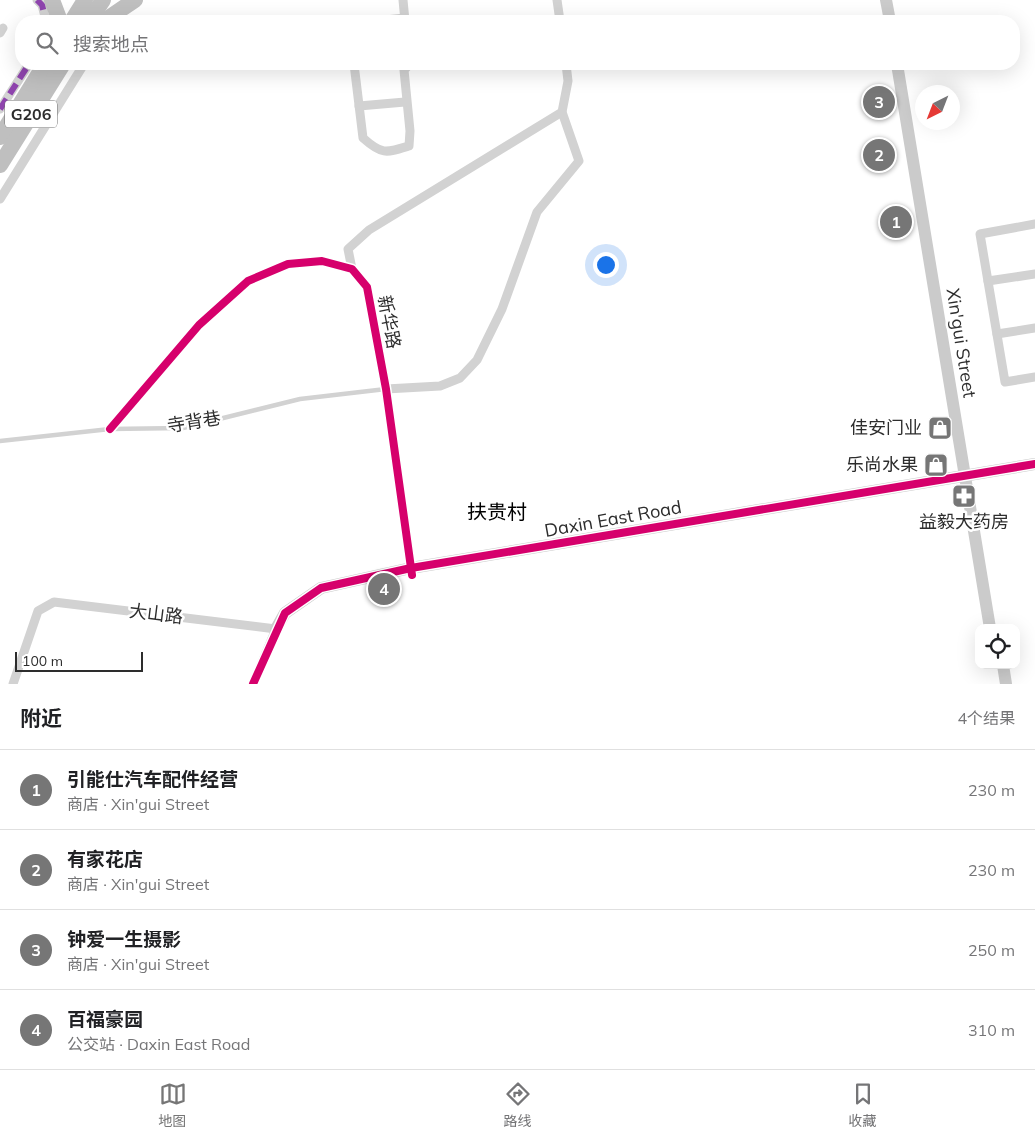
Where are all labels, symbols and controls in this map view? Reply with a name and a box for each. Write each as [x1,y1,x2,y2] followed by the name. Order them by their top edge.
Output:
[15,15,1020,70] search box
[33,29,61,57] icon: search
[73,32,149,56] text: 搜索地点
[863,83,895,121] pin: 3
[915,85,960,130] north arrow
[5,100,57,128] road number: G206
[863,136,895,174] pin: 2
[880,203,912,241] pin: 1
[593,252,619,278] your location
[941,287,981,399] street label: Xin'gui Street
[373,293,406,351] street label: 新华路
[165,406,222,437] street label: 寺背巷
[927,415,953,441] shop icon: 佳安门业
[850,416,922,439] place label: 佳安门业
[923,452,949,478] shop icon: 乐尚水果
[846,453,918,476] place label: 乐尚水果
[951,483,977,509] pharmacy icon: 益毅大药房
[543,495,683,542] street label: Daxin East Road
[467,499,527,524] district label: 扶贵村
[919,510,1009,533] place label: 益毅大药房
[368,570,400,608] pin: 4
[128,599,184,628] street label: 大山路
[975,624,1020,669] map controls
[975,624,1020,669] button: locate
[15,649,142,672] scale bar
[22,652,63,670] text: 100 m
[20,705,62,731] text: 附近
[957,708,1015,728] text: 4个结果
[67,767,238,791] text: 引能仕汽车配件经营
[31,780,41,800] text: 1
[968,780,1015,800] text: 230 m
[67,794,209,814] text: 商店 · Xin'gui Street
[67,847,143,871] text: 有家花店
[31,860,41,880] text: 2
[968,860,1015,880] text: 230 m
[67,874,209,894] text: 商店 · Xin'gui Street
[67,927,181,951] text: 钟爱一生摄影
[31,940,41,960] text: 3
[968,940,1015,960] text: 250 m
[67,954,209,974] text: 商店 · Xin'gui Street
[67,1007,143,1031] text: 百福豪园
[31,1020,41,1040] text: 4
[968,1020,1015,1040] text: 310 m
[67,1034,250,1054] text: 公交站 · Daxin East Road
[159,1080,187,1130] tab: 地图
[504,1080,532,1130] tab: 路线
[849,1080,877,1130] tab: 收藏

